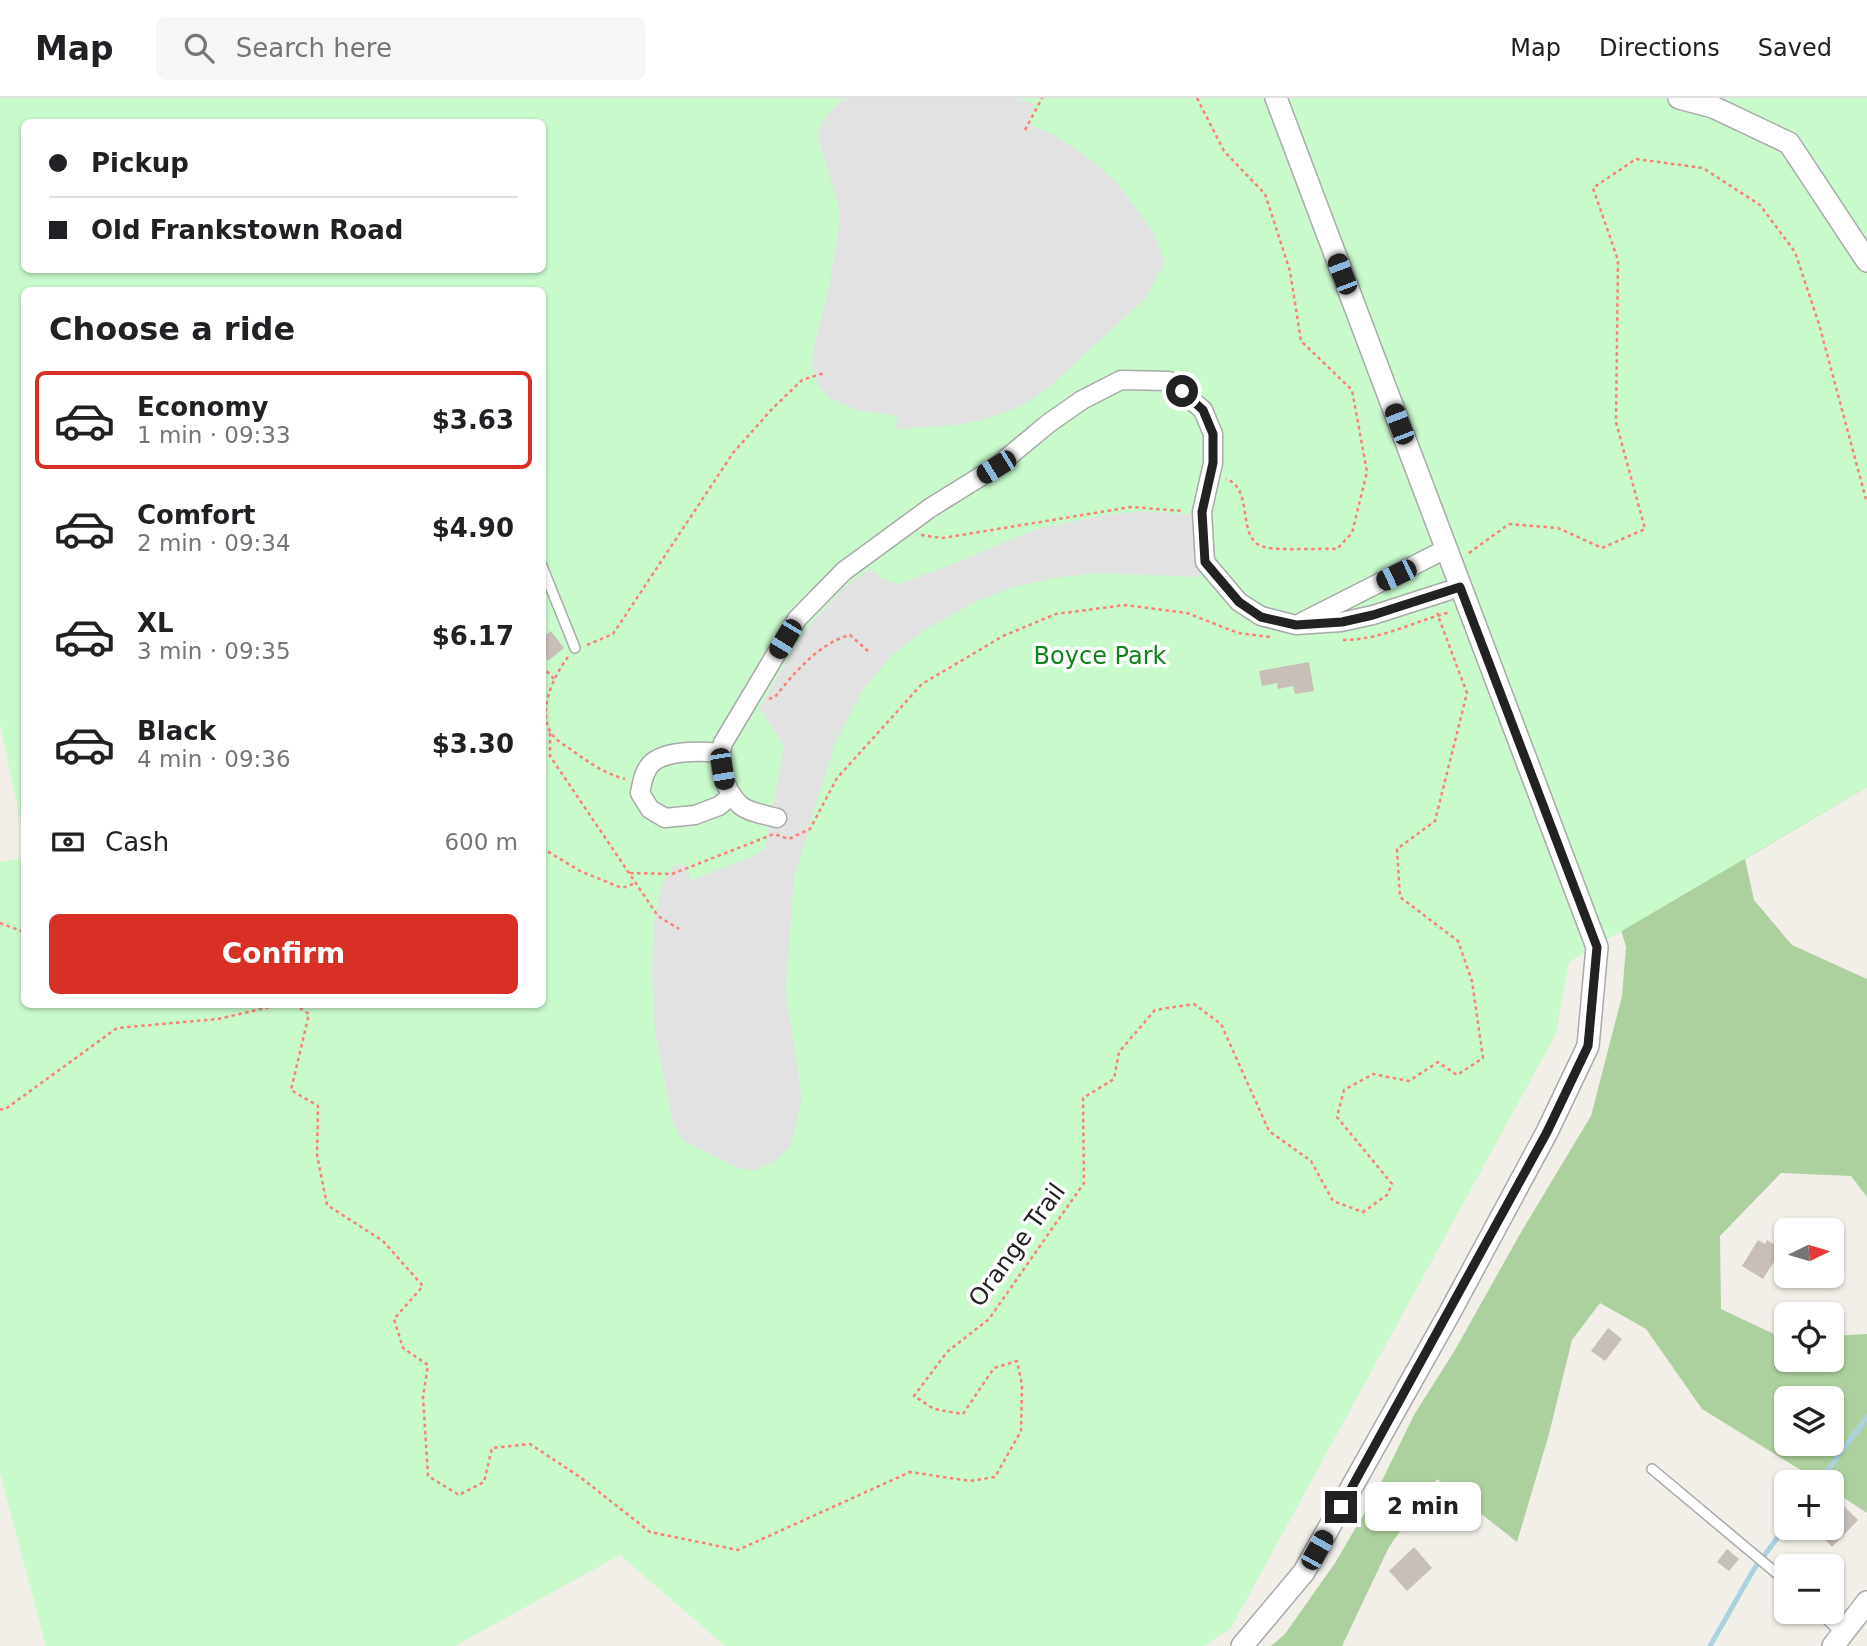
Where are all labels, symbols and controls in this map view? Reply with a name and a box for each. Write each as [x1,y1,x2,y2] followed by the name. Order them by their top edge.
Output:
[156,17,646,80] search box
[35,29,114,68] text: Map
[180,29,218,67] icon: search
[236,33,392,63] text: Search here
[1510,34,1561,62] text: Map
[1599,34,1720,62] text: Directions
[1758,34,1832,62] text: Saved
[91,148,189,178] text: Pickup
[91,215,403,245] text: Old Frankstown Road
[1325,251,1360,297] car
[49,310,295,348] text: Choose a ride
[1166,375,1198,407] route start
[53,389,116,452] icon: car
[137,392,268,422] text: Economy
[1382,401,1417,447] car
[432,405,514,435] text: $3.63
[137,422,291,448] text: 1 min · 09:33
[973,447,1020,487] car
[53,497,116,560] icon: car
[137,500,255,530] text: Comfort
[432,513,514,543] text: $4.90
[137,530,291,556] text: 2 min · 09:34
[1373,556,1420,594] car
[53,605,116,668] icon: car
[137,608,174,638] text: XL
[766,616,805,662] car
[432,621,514,651] text: $6.17
[137,638,291,664] text: 3 min · 09:35
[1034,642,1167,670] park label: Boyce Park
[53,713,116,776] icon: car
[137,716,216,746] text: Black
[432,729,514,759] text: $3.30
[137,746,291,772] text: 4 min · 09:36
[709,747,736,791] car
[49,823,87,861] icon: cash
[105,827,169,857] text: Cash
[444,829,518,855] text: 600 m
[49,914,518,994] button: Confirm
[963,1178,1071,1312] street label: Orange Trail
[1774,1218,1844,1288] north arrow
[1774,1218,1844,1624] map controls
[1774,1302,1844,1372] button: locate
[1774,1386,1844,1456] button: layers
[1774,1470,1844,1540] button: +
[1366,1482,1481,1532] callout: 2 min
[1325,1491,1357,1523] route end
[1387,1493,1459,1519] text: 2 min
[1298,1527,1337,1573] car
[1774,1554,1844,1624] button: −

